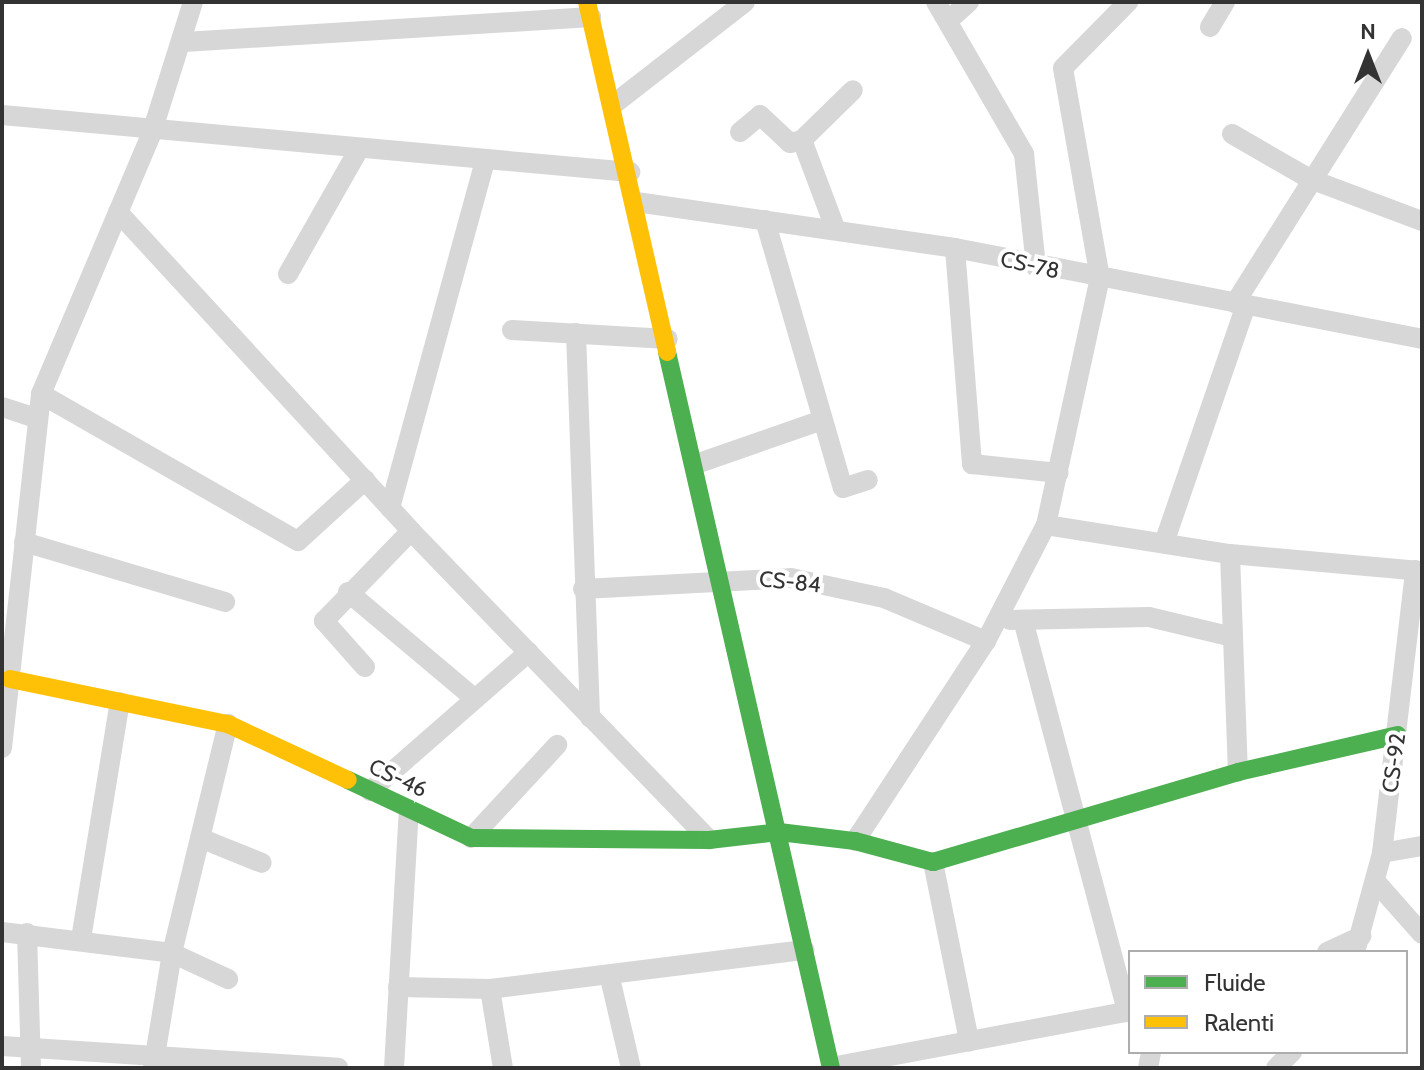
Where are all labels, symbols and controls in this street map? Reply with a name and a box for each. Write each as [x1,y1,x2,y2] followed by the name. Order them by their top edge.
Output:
[1328,16,1408,96] north arrow
[1360,18,1376,45] text: N
[998,245,1062,285] street label: CS-78
[758,566,822,598] street label: CS-84
[1377,732,1411,794] street label: CS-92
[365,753,431,803] street label: CS-46
[1128,950,1408,1054] legend
[1204,968,1266,997] text: Fluide
[1204,1008,1274,1037] text: Ralenti

